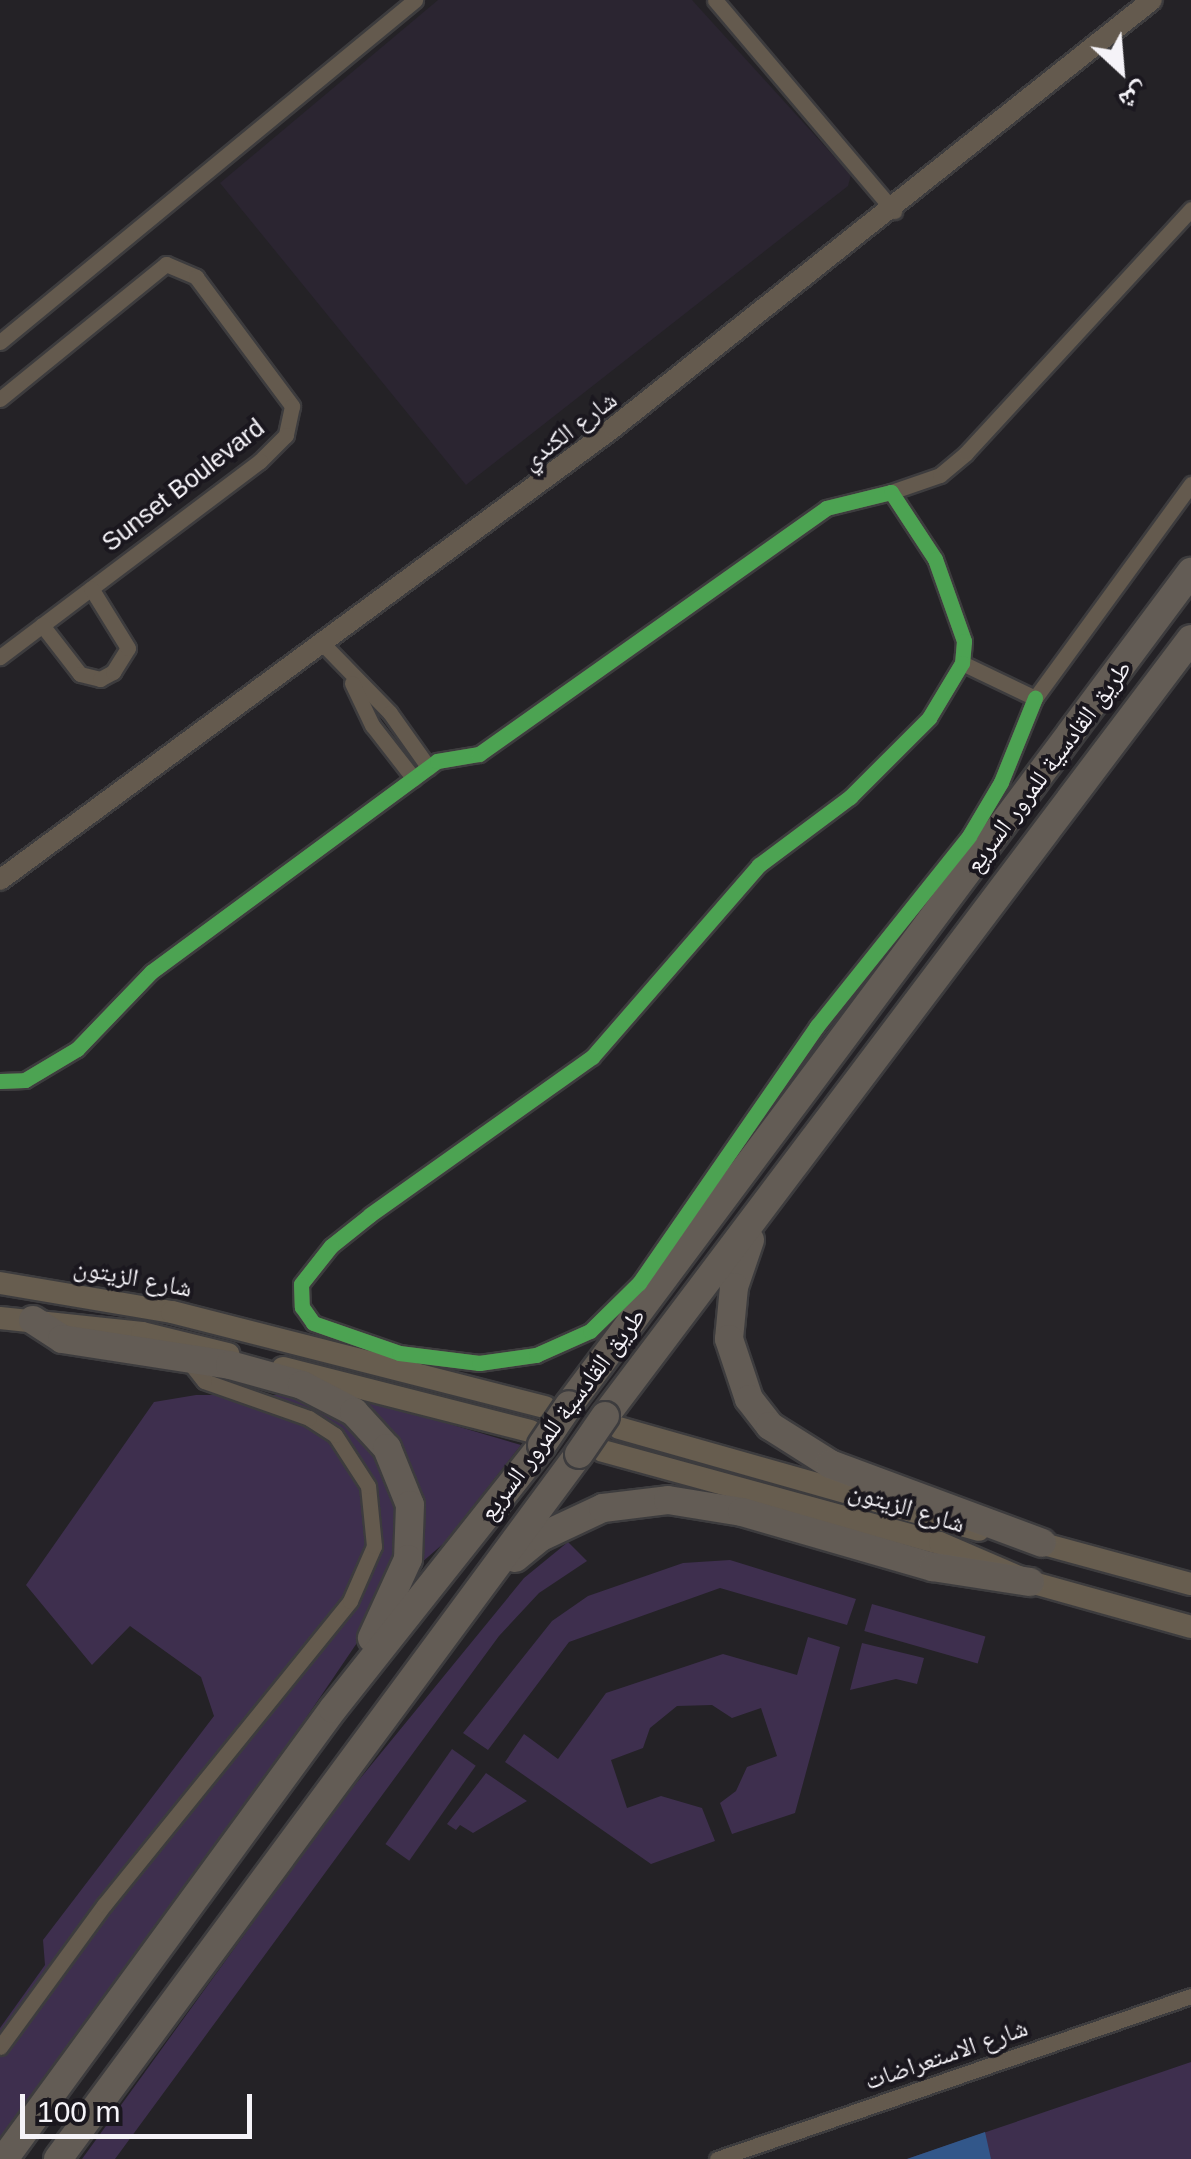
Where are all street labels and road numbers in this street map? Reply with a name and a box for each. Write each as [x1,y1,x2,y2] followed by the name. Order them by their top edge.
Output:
[515,384,623,476] street label: شارع الكندي
[96,412,270,558] street label: Sunset Boulevard
[958,654,1138,878] street label: طريق القادسية للمرور السريع
[71,1251,195,1303] street label: شارع الزيتون
[472,1302,652,1526] street label: طريق القادسية للمرور السريع
[845,1475,969,1539] street label: شارع الزيتون
[861,2012,1031,2096] street label: شارع الاستعراضات

